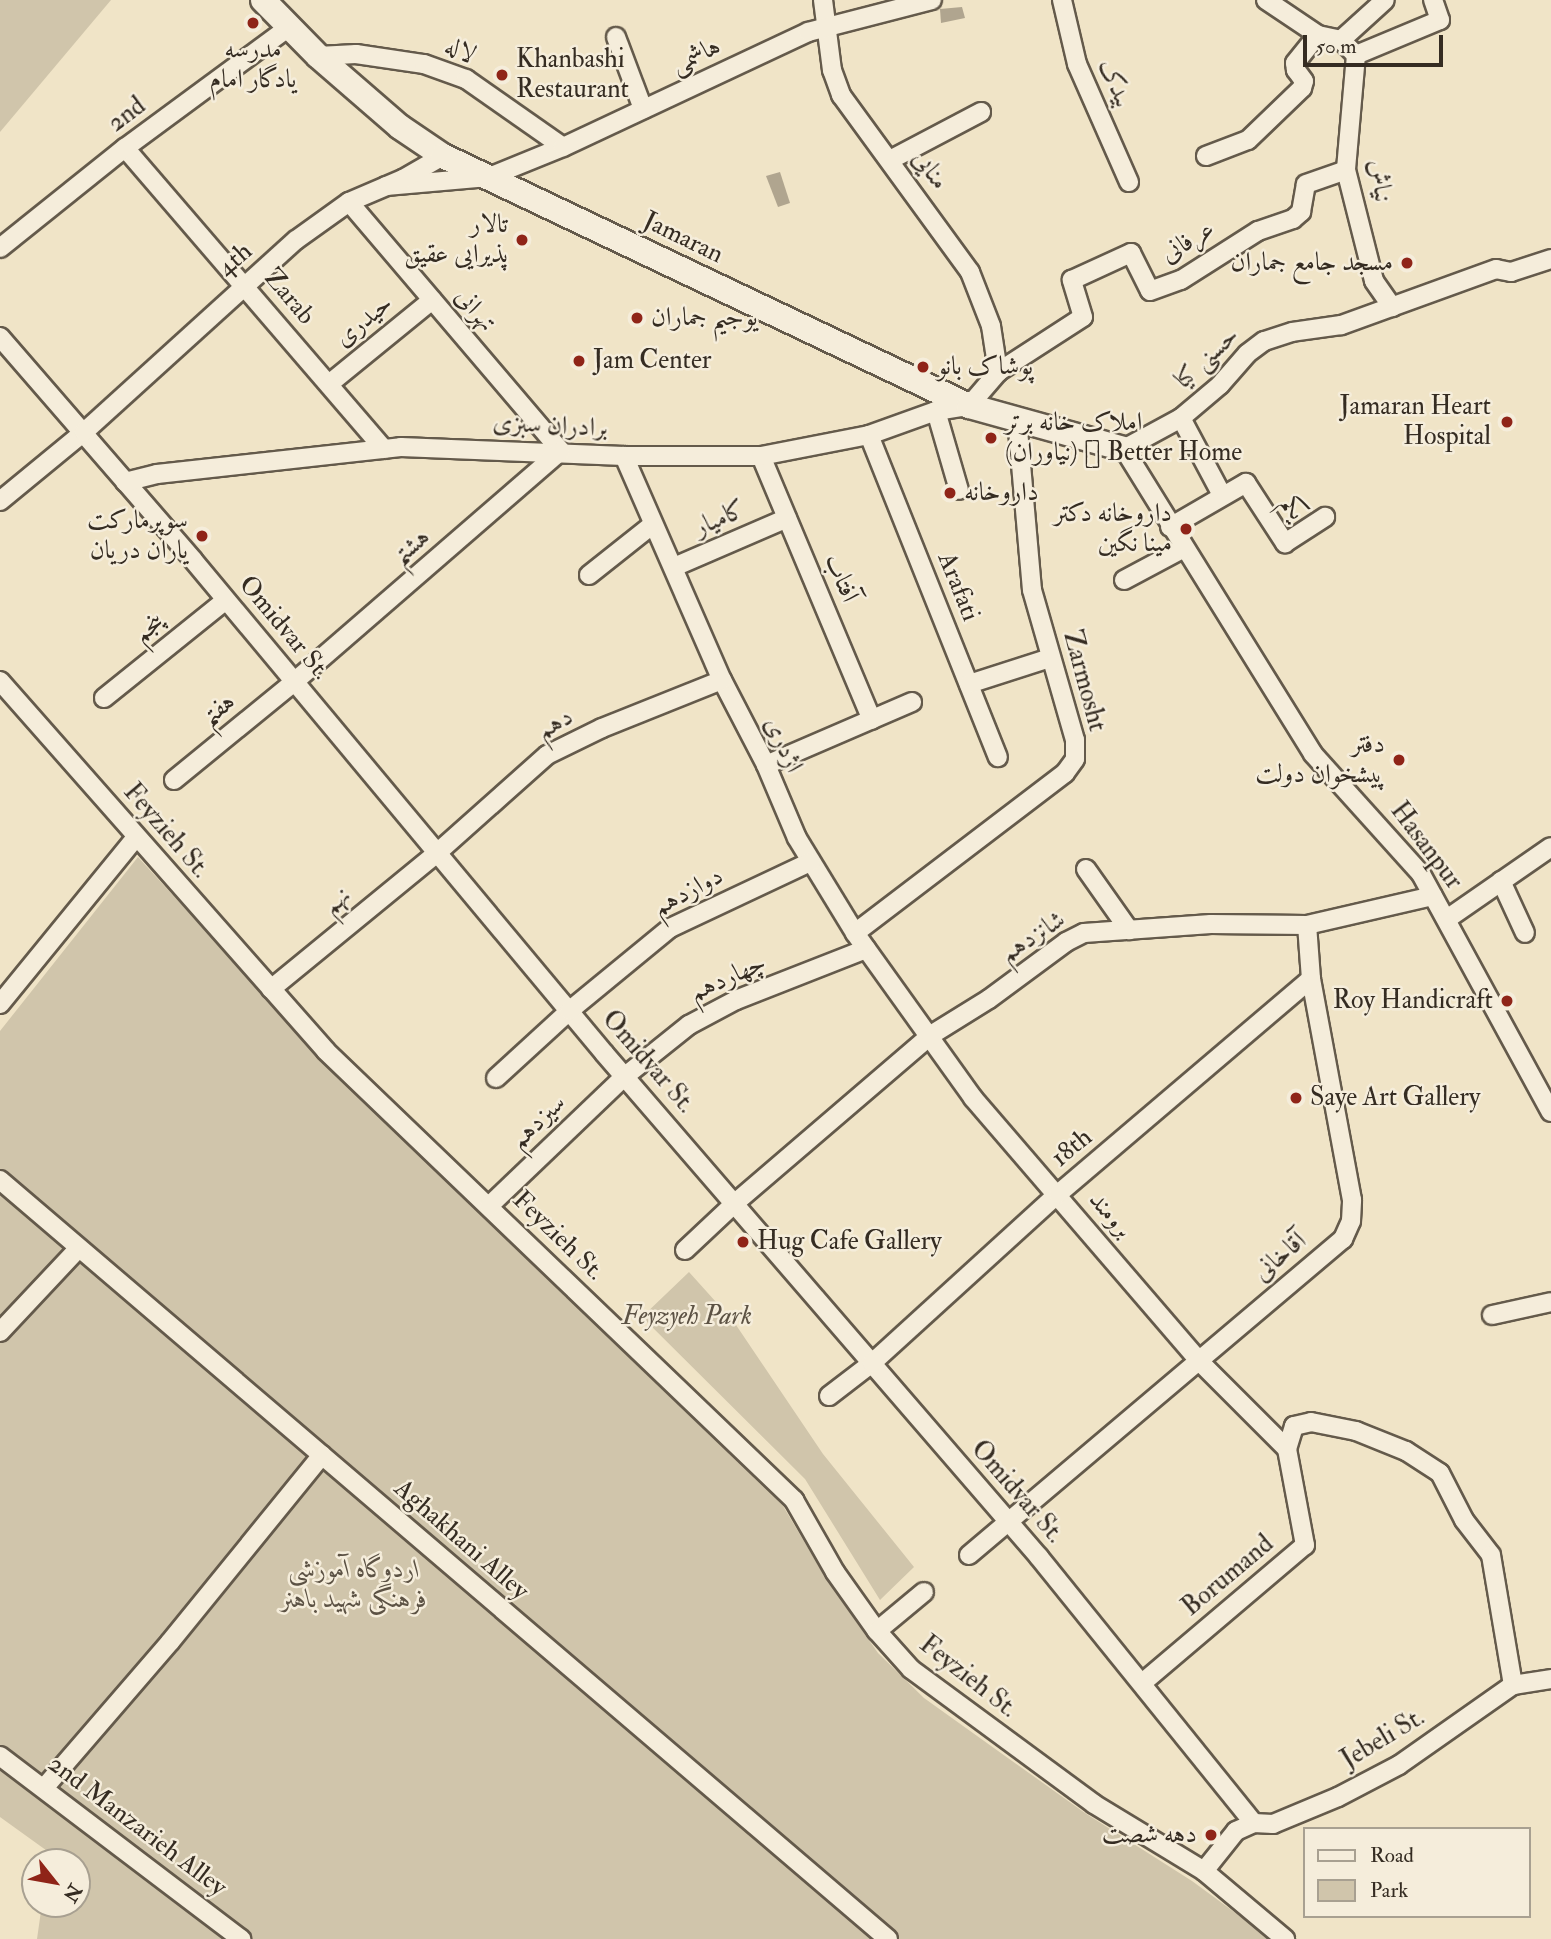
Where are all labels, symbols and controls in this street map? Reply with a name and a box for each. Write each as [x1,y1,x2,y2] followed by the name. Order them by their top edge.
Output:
[245,15,261,31] marker: مدرسه یادگار امام
[1306,21,1446,65] scale bar
[440,31,480,71] street label: لاله
[666,31,726,81] street label: هاشمی
[1316,33,1357,60] text: 50 m
[210,34,296,96] place label: مدرسه یادگار امام
[516,44,629,106] place label: Khanbashi Restaurant
[1091,54,1139,112] street label: بیدک
[494,67,510,83] marker: Khanbashi Restaurant
[102,91,152,139] street label: 2nd
[905,144,955,196] street label: منایی
[1362,157,1398,205] street label: نیاش
[638,205,728,271] street label: Jamaran
[404,209,508,270] place label: تالار پذیرایی عقیق
[1155,214,1221,270] street label: عرفانی
[514,232,530,248] marker: تالار پذیرایی عقیق
[211,236,259,284] street label: 4th
[1231,247,1393,279] place label: مسجد جامع جماران
[1399,255,1415,271] marker: مسجد جامع جماران
[257,263,321,331] street label: Zarab
[448,282,502,338] street label: تهرانی
[329,288,399,354] street label: حیدری
[651,302,758,334] place label: یوجیم جماران
[629,310,645,326] marker: یوجیم جماران
[1168,320,1246,396] street label: حسنی کیا
[593,345,711,377] place label: Jam Center
[937,351,1033,383] place label: پوشاک بانو
[571,353,587,369] marker: Jam Center
[915,359,931,375] marker: پوشاک بانو
[1340,391,1491,452] place label: Jamaran Heart Hospital
[492,407,608,445] street label: برادران سبزی
[1005,407,1242,468] place label: املاک خانه برتر (نیاوران) [] Better Home
[1497,412,1517,432] marker: Jamaran Heart Hospital
[983,430,999,446] marker: املاک خانه برتر (نیاوران) [] Better Home
[964,477,1039,509] place label: داروخانه
[942,485,958,501] marker: داروخانه
[1274,490,1312,526] street label: یکم
[690,494,750,544] street label: کامیار
[1054,498,1172,560] place label: داروخانه دکتر مینا نگین
[87,505,188,566] place label: سوپرمارکت یاران دریان
[1178,521,1194,537] marker: داروخانه دکتر مینا نگین
[385,522,437,572] street label: هشتم
[194,528,210,544] marker: سوپرمارکت یاران دریان
[930,548,986,626] street label: Arafati
[817,549,865,607] street label: آفتاب
[232,570,336,686] street label: Omidvar St.
[127,606,171,650] street label: پنجم
[1056,627,1112,735] street label: Zarmosht
[194,687,242,733] street label: هفتم
[531,701,579,747] street label: دهم
[757,712,809,778] street label: اژدری
[1255,729,1385,790] place label: دفتر پیشخوان دولت
[1391,752,1407,768] marker: دفتر پیشخوان دولت
[116,777,216,885] street label: Feyzieh St.
[1383,796,1469,896] street label: Hasanpur
[648,861,728,923] street label: دوازدهم
[316,880,358,922] street label: نهم
[994,904,1072,970] street label: شانزدهم
[685,947,771,1009] street label: چهاردهم
[1333,985,1493,1017] place label: Roy Handicraft
[1499,993,1515,1009] marker: Roy Handicraft
[595,1004,701,1120] street label: Omidvar St.
[1310,1082,1480,1114] place label: Saye Art Gallery
[503,1088,573,1156] street label: سیزدهم
[1288,1090,1304,1106] marker: Saye Art Gallery
[1045,1122,1099,1174] street label: 18th
[506,1185,610,1287] street label: Feyzieh St.
[1082,1185,1138,1245] street label: برومند
[757,1226,942,1258] place label: Hug Cafe Gallery
[1247,1226,1313,1288] street label: آقاخانی
[735,1234,751,1250] marker: Hug Cafe Gallery
[622,1301,752,1333] park label: Feyzyeh Park
[964,1434,1070,1550] street label: Omidvar St.
[387,1473,535,1607] street label: Aghakhani Alley
[1176,1529,1280,1623] street label: Borumand
[281,1554,427,1616] park label: اردوگاه آموزشی فرهنگی شهید باهنر
[913,1629,1023,1725] street label: Feyzieh St.
[1336,1702,1430,1776] street label: Jebeli St.
[41,1749,233,1903] street label: 2nd Manzarieh Alley
[1102,1819,1197,1851] place label: دهه شصت
[1203,1827,1219,1843] marker: دهه شصت
[1302,1827,1530,1918] legend
[1370,1842,1414,1869] text: Road
[21,1848,91,1918] north arrow
[1370,1877,1408,1904] text: Park
[58,1879,87,1906] text: N

